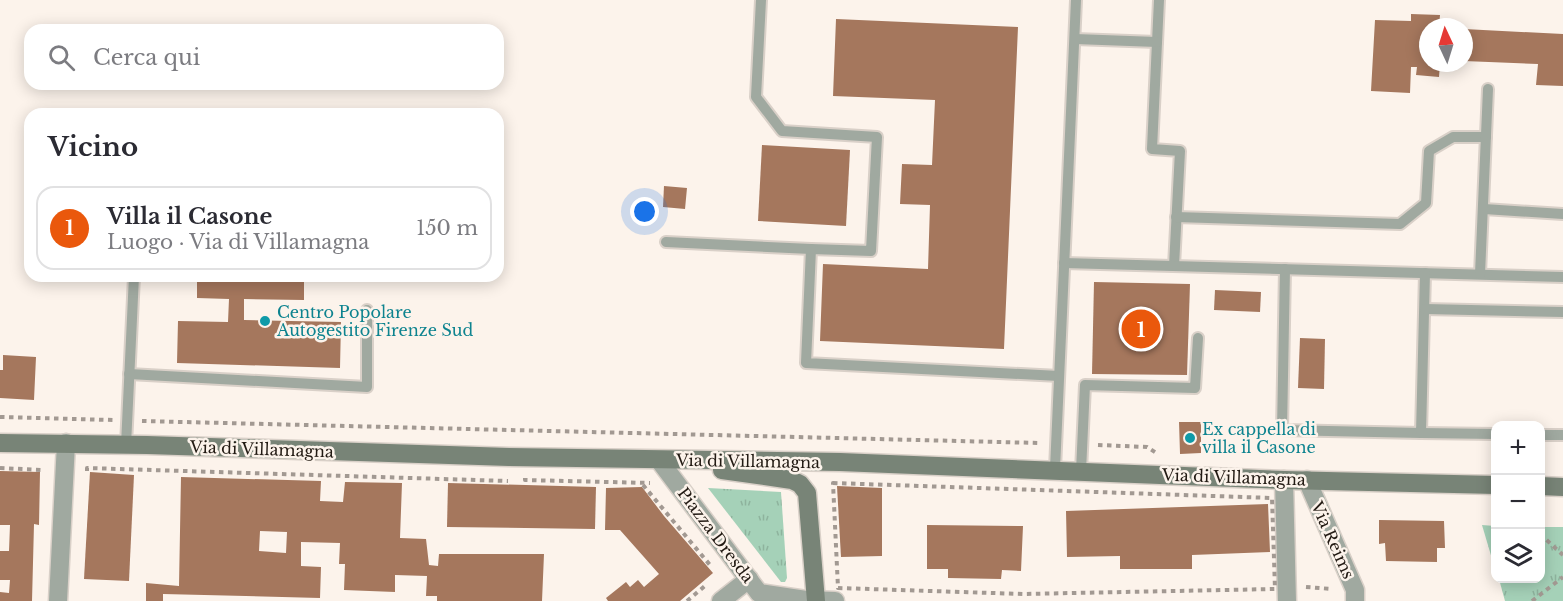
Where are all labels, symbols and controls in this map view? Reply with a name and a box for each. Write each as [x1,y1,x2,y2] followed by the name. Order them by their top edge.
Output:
[1419,18,1473,72] north arrow
[24,24,504,90] search box
[45,41,78,74] icon: search
[93,44,200,71] text: Cerca qui
[48,131,138,163] text: Vicino
[630,197,659,226] your location
[107,203,272,230] text: Villa il Casone
[65,216,74,240] text: 1
[416,216,478,240] text: 150 m
[107,230,369,254] text: Luogo · Via di Villamagna
[276,302,473,340] place label: Centro Popolare Autogestito Firenze Sud
[1122,306,1160,352] pin: 1
[258,314,272,328] marker: Centro Popolare Autogestito Firenze Sud
[1202,419,1317,457] place label: Ex cappella di villa il Casone
[1491,421,1545,583] map controls
[1491,421,1545,475] button: +
[1183,431,1197,445] marker: Ex cappella di villa il Casone
[189,436,334,462] street label: Via di Villamagna
[675,450,820,472] street label: Via di Villamagna
[1161,464,1306,490] street label: Via di Villamagna
[1491,475,1545,529] button: −
[674,483,758,587] street label: Piazza Dresda
[1307,497,1359,582] street label: Via Reims
[1491,529,1545,583] button: layers

